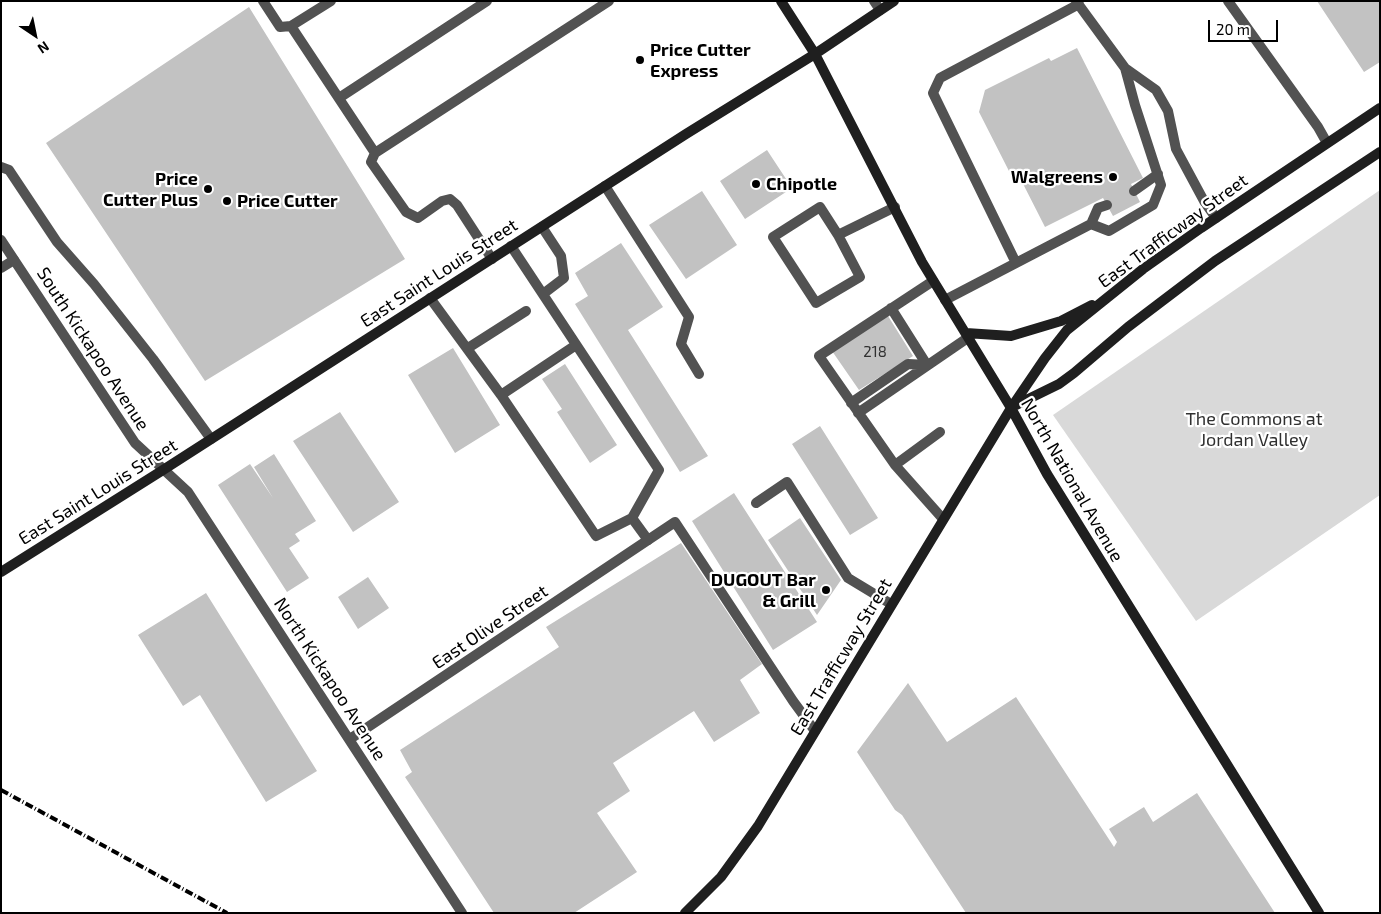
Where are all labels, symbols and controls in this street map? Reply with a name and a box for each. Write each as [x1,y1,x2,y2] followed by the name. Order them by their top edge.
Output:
[10,10,60,60] north arrow
[1211,10,1281,42] scale bar
[1216,20,1250,38] text: 20 m
[35,38,53,58] text: N
[650,39,751,82] place label: Price Cutter Express
[634,54,646,66] marker: Price Cutter Express
[1011,166,1103,188] place label: Walgreens
[103,168,198,210] place label: Price Cutter Plus
[1094,169,1252,293] street label: East Trafficway Street
[1107,171,1119,183] marker: Walgreens
[766,173,837,195] place label: Chipotle
[750,178,762,190] marker: Chipotle
[202,183,214,195] marker: Price Cutter Plus
[237,190,338,212] place label: Price Cutter
[221,195,233,207] marker: Price Cutter
[356,214,522,332] street label: East Saint Louis Street
[32,263,154,435] street label: South Kickapoo Avenue
[863,343,887,361] house number: 218
[1016,394,1128,566] street label: North National Avenue
[1185,408,1323,450] park label: The Commons at Jordan Valley
[15,434,181,550] street label: East Saint Louis Street
[711,569,816,612] place label: DUGOUT Bar & Grill
[785,574,897,740] street label: East Trafficway Street
[428,580,552,674] street label: East Olive Street
[820,584,832,596] marker: DUGOUT Bar & Grill
[269,594,391,764] street label: North Kickapoo Avenue

